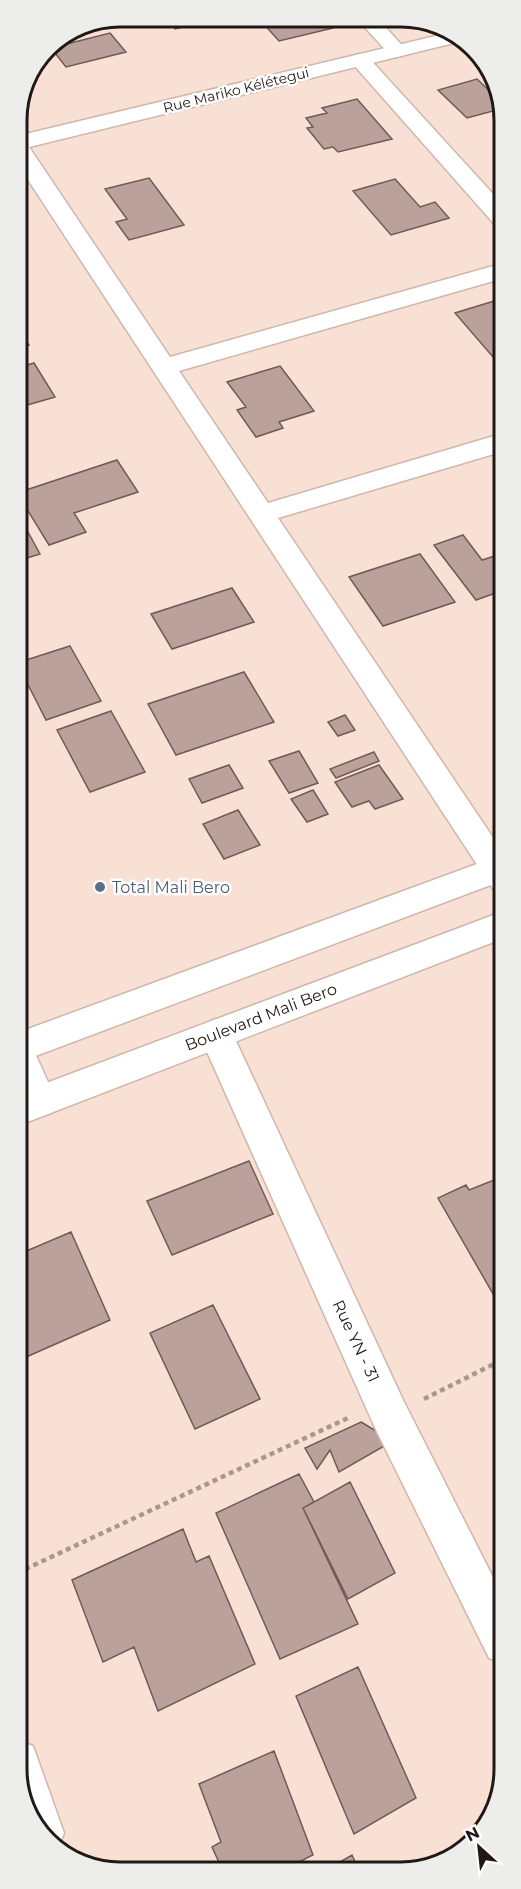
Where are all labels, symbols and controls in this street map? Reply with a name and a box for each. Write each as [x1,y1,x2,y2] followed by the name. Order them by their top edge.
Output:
[161,63,311,117] street label: Rue Mariko Kélétegui
[112,878,230,897] place label: Total Mali Bero
[93,880,107,894] marker: Total Mali Bero
[182,979,340,1055] street label: Boulevard Mali Bero
[329,1297,383,1385] street label: Rue YN - 31
[449,1817,509,1877] north arrow
[462,1823,482,1845] text: N

